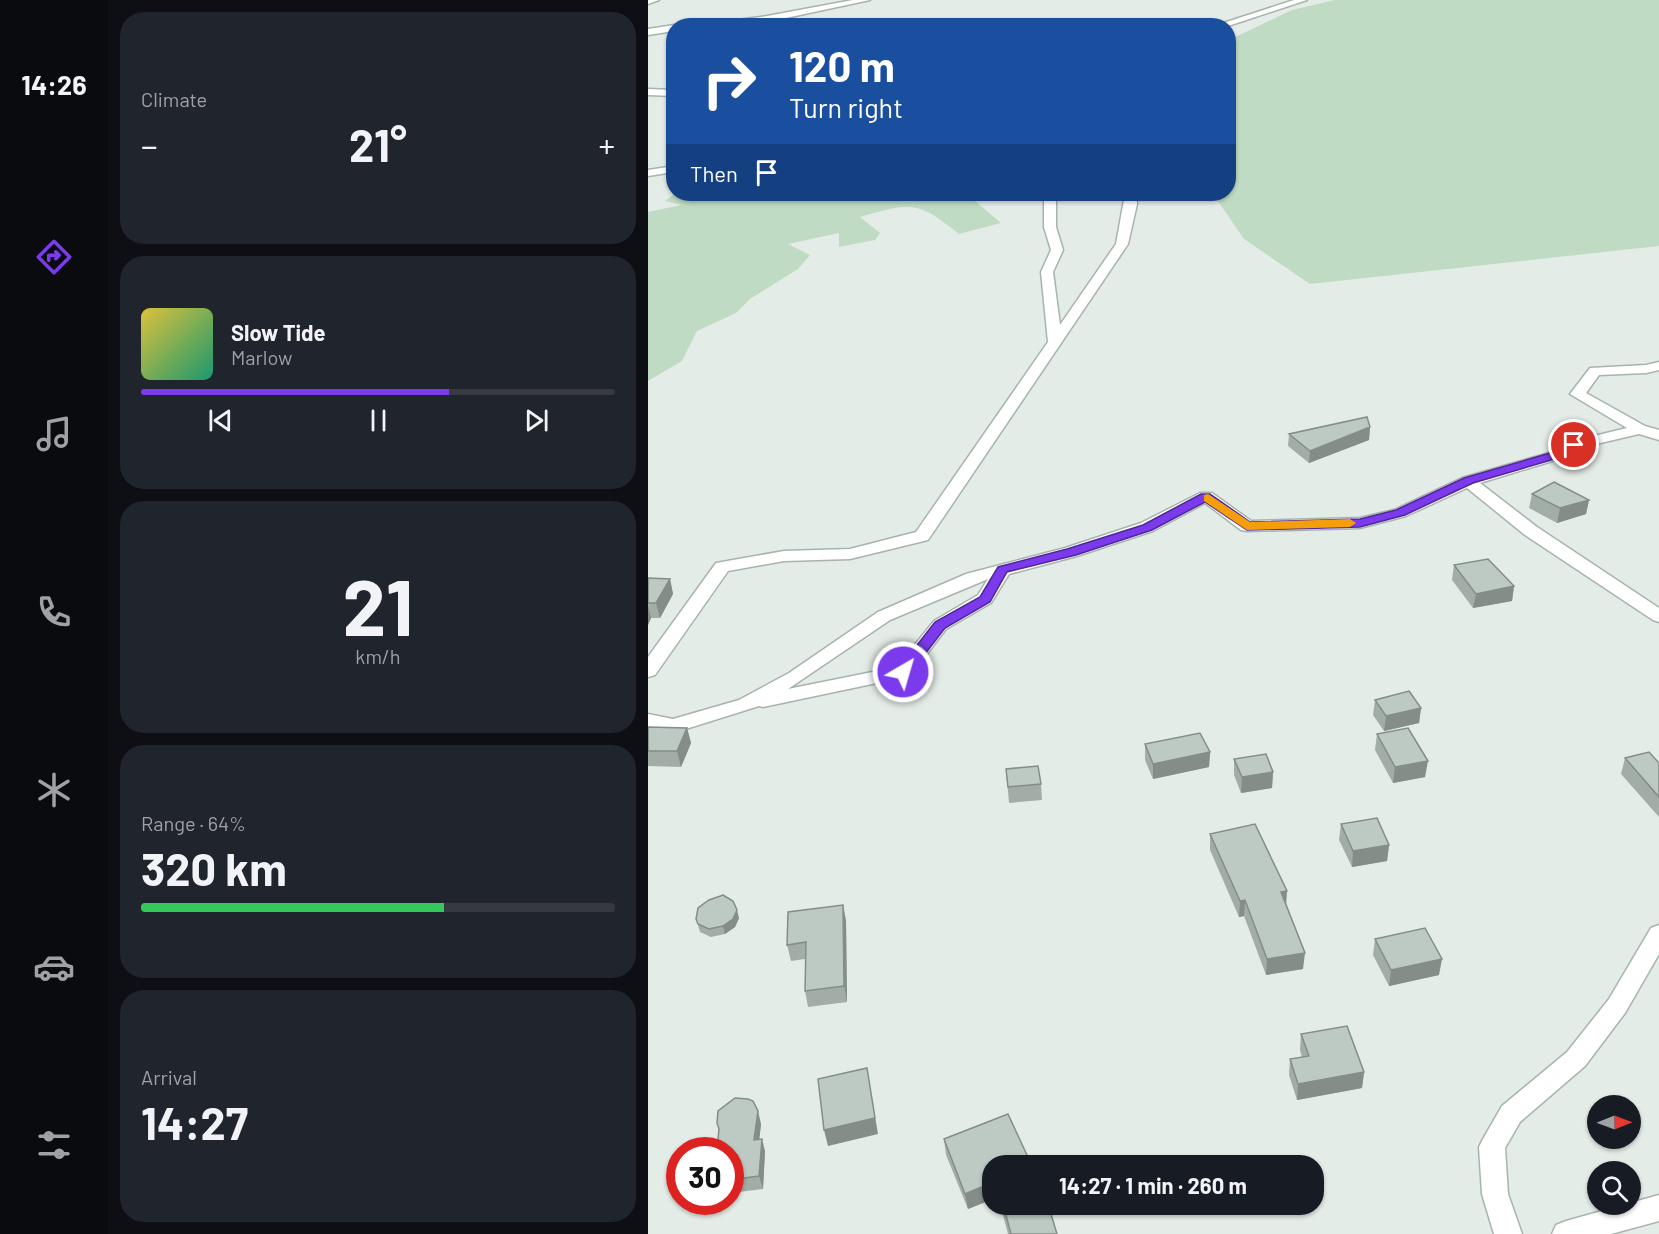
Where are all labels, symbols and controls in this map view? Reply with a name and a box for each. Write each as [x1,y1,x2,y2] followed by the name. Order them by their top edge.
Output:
[789,40,895,90] text: 120 m
[690,42,768,120] icon: right
[21,68,87,100] text: 14:26
[141,87,207,111] text: Climate
[789,91,903,123] text: Turn right
[349,117,407,171] text: 21°
[141,125,158,165] text: −
[599,125,615,165] text: +
[750,156,783,189] icon: arrive
[690,160,738,186] text: Then
[33,236,75,278] icon: directions
[231,319,326,345] text: Slow Tide
[231,345,292,369] text: Marlow
[204,404,237,437] icon: previous
[362,404,395,437] icon: pause
[520,404,553,437] icon: next
[33,413,75,455] icon: music
[1548,419,1599,470] pin
[1557,428,1590,461] icon: arrive
[343,558,413,652] text: 21
[33,591,75,633] icon: phone
[871,640,935,704] position arrow
[355,644,401,668] text: km/h
[33,769,75,811] icon: climate
[141,811,246,835] text: Range · 64%
[141,841,287,895] text: 320 km
[33,946,75,988] icon: car
[141,1065,197,1089] text: Arrival
[141,1095,248,1149] text: 14:27
[1587,1095,1641,1149] north arrow
[1587,1095,1641,1215] map controls
[33,1124,75,1166] icon: filters
[666,1137,744,1215] speed limit sign: 30
[1587,1161,1641,1215] button: search
[1059,1172,1247,1198] text: 14:27 · 1 min · 260 m

